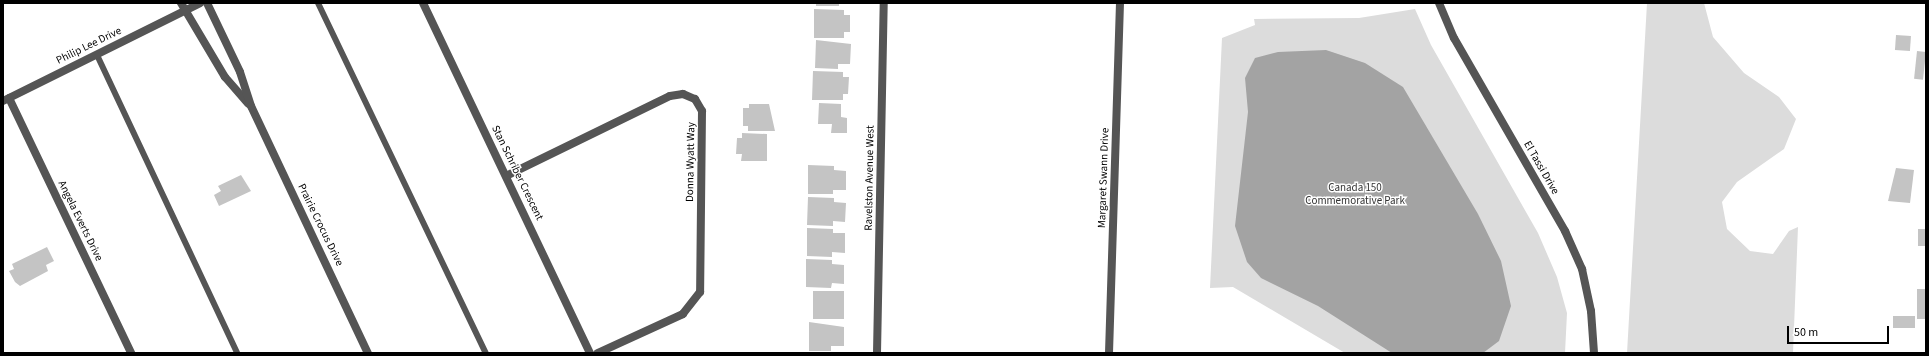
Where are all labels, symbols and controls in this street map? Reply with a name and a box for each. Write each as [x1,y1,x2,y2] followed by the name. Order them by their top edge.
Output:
[54,25,124,67] street label: Philip Lee Drive
[684,122,698,202] street label: Donna Wyatt Way
[488,123,546,223] street label: Stan Schriber Crescent
[862,125,878,231] street label: Ravelston Avenue West
[1096,128,1112,228] street label: Margaret Swann Drive
[1520,139,1562,197] street label: El Tassi Drive
[55,179,105,263] street label: Angela Everts Drive
[294,182,346,268] street label: Prairie Crocus Drive
[1305,182,1405,208] park label: Canada 150 Commemorative Park
[1789,318,1891,344] scale bar
[1794,324,1818,341] text: 50 m

